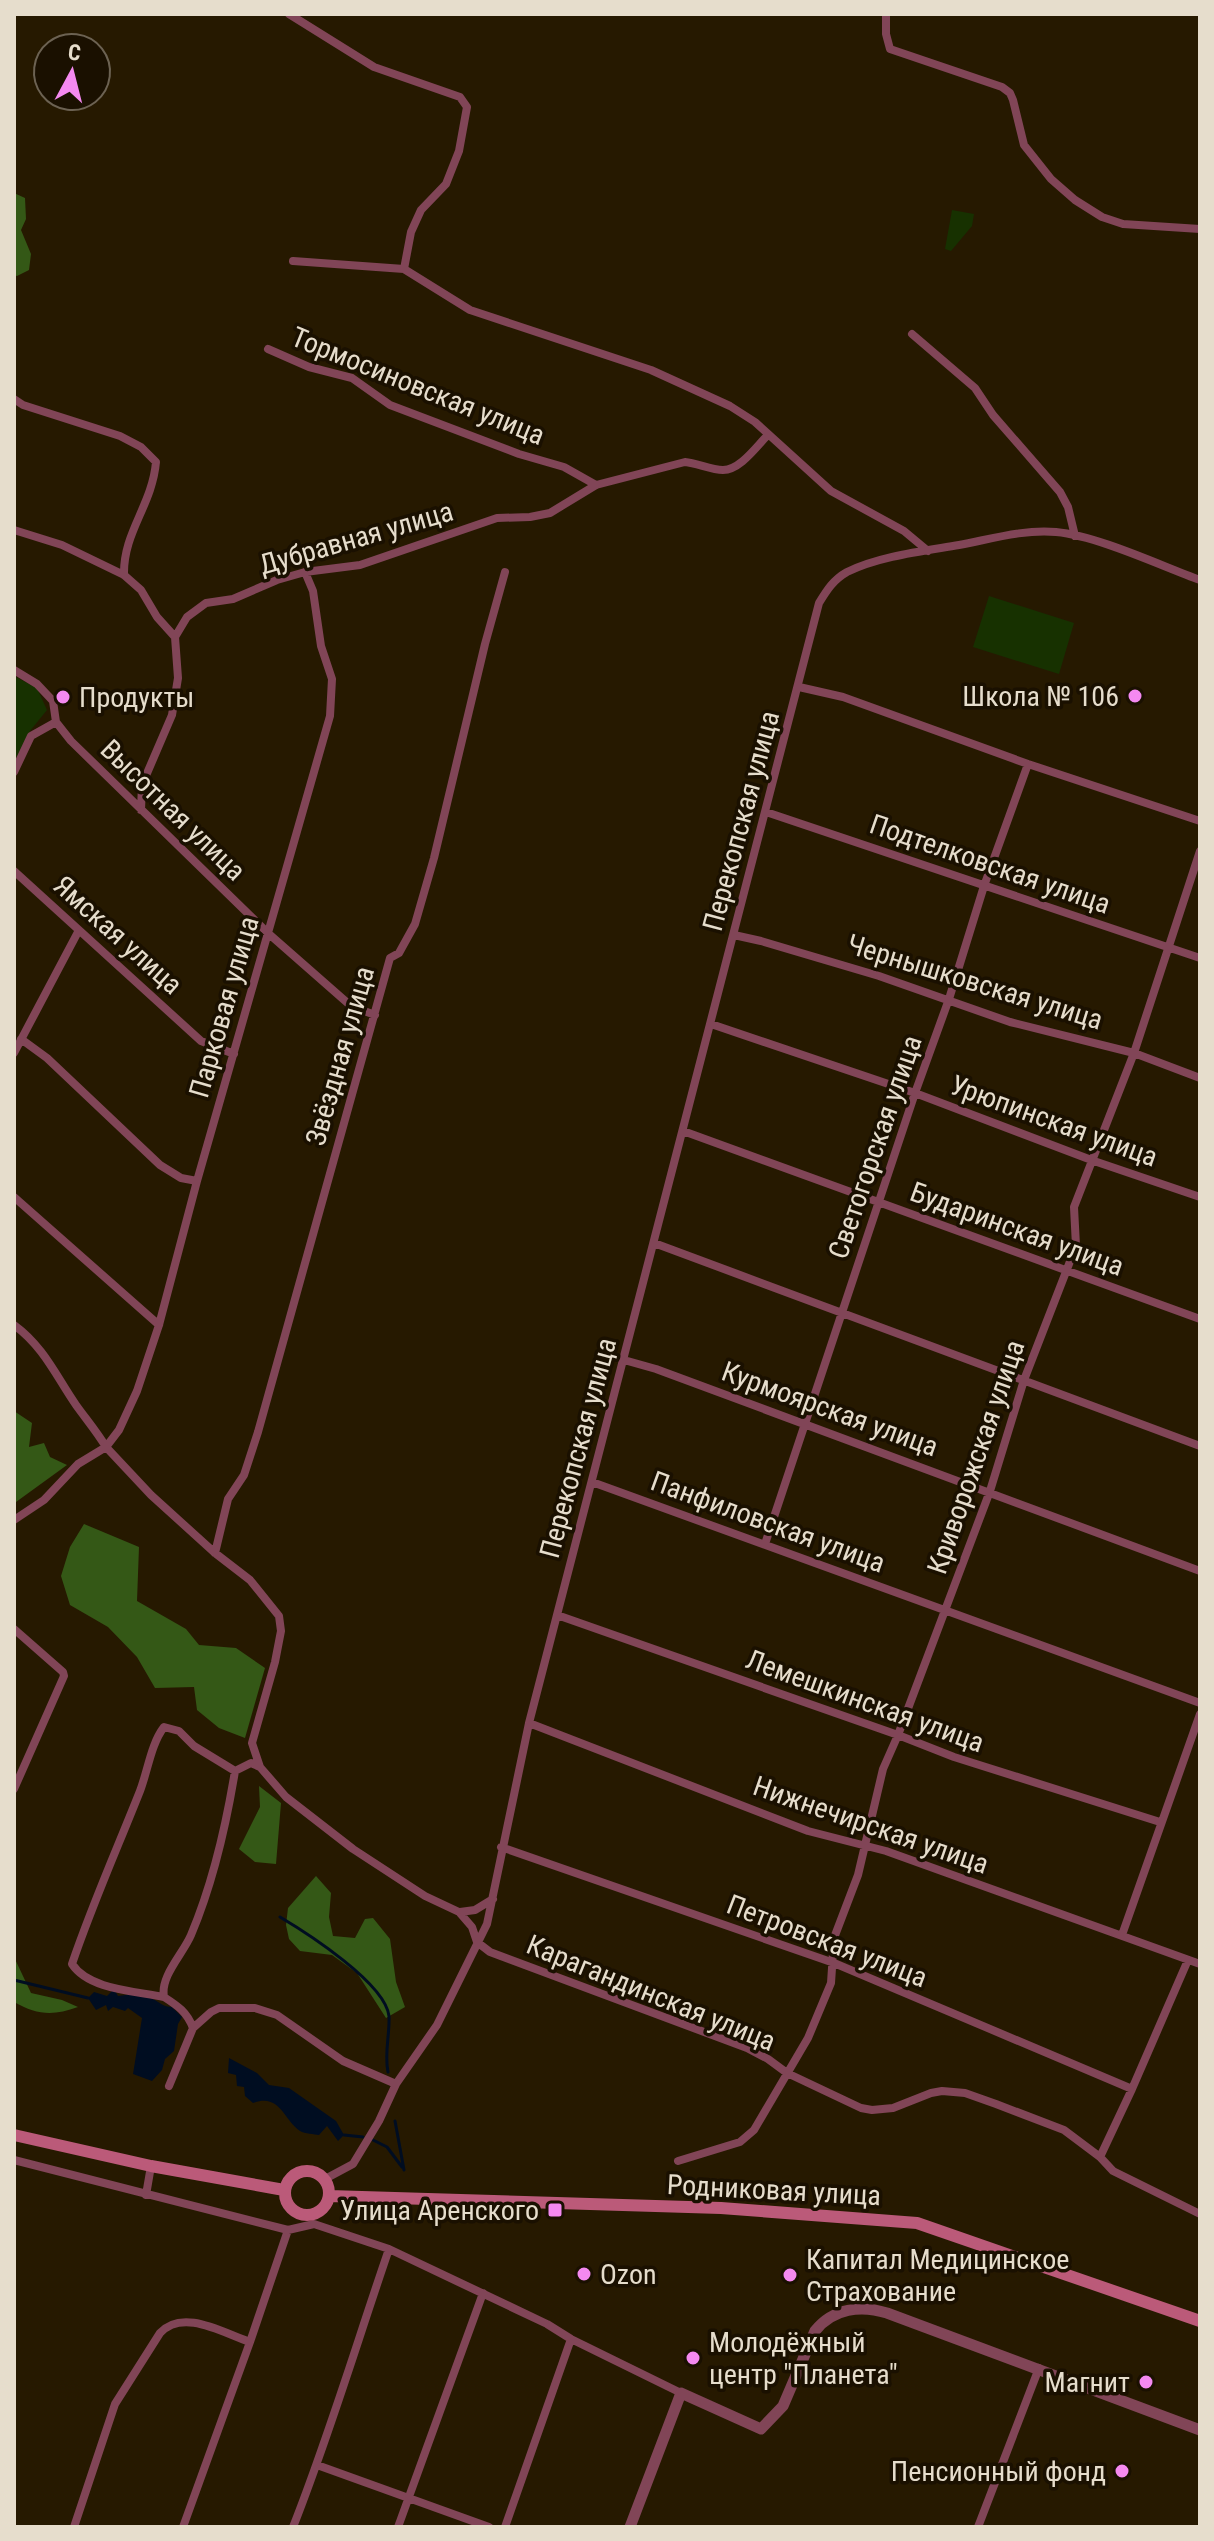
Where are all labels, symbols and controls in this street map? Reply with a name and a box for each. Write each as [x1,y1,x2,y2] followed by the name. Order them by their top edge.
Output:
[32,32,112,112] north arrow
[67,39,82,66] text: С
[287,320,549,452] street label: Тормосиновская улица
[255,495,457,581] street label: Дубравная улица
[962,680,1119,713] place label: Школа № 106
[79,681,194,714] place label: Продукты
[1126,687,1144,705] marker: Школа № 106
[54,688,72,706] marker: Продукты
[696,707,786,935] street label: Перекопская улица
[94,733,252,887] street label: Высотная улица
[865,807,1115,921] street label: Подтелковская улица
[47,869,189,1001] street label: Ямская улица
[182,913,266,1101] street label: Парковая улица
[843,927,1107,1037] street label: Чернышковская улица
[299,963,381,1149] street label: Звёздная улица
[821,1031,929,1263] street label: Светогорская улица
[946,1068,1162,1174] street label: Урюпинская улица
[906,1175,1128,1283] street label: Бударинская улица
[533,1334,623,1562] street label: Перекопская улица
[921,1336,1031,1578] street label: Криворожская улица
[717,1355,943,1463] street label: Курмоярская улица
[646,1464,890,1580] street label: Панфиловская улица
[742,1643,988,1759] street label: Лемешкинская улица
[749,1769,993,1881] street label: Нижнечирская улица
[722,1888,932,1994] street label: Петровская улица
[522,1928,780,2058] street label: Карагандинская улица
[666,2168,882,2212] street label: Родниковая улица
[340,2194,539,2227] place label: Улица Аренского
[546,2201,564,2219] marker: Улица Аренского
[806,2243,1069,2308] place label: Капитал Медицинское Страхование
[600,2258,657,2291] place label: Ozon
[575,2265,593,2283] marker: Ozon
[781,2266,799,2284] marker: Капитал Медицинское Страхование
[709,2326,898,2391] place label: Молодёжный центр "Планета"
[684,2349,702,2367] marker: Молодёжный центр "Планета"
[1045,2366,1130,2399] place label: Магнит
[1137,2373,1155,2391] marker: Магнит
[891,2455,1106,2488] place label: Пенсионный фонд
[1113,2462,1131,2480] marker: Пенсионный фонд

